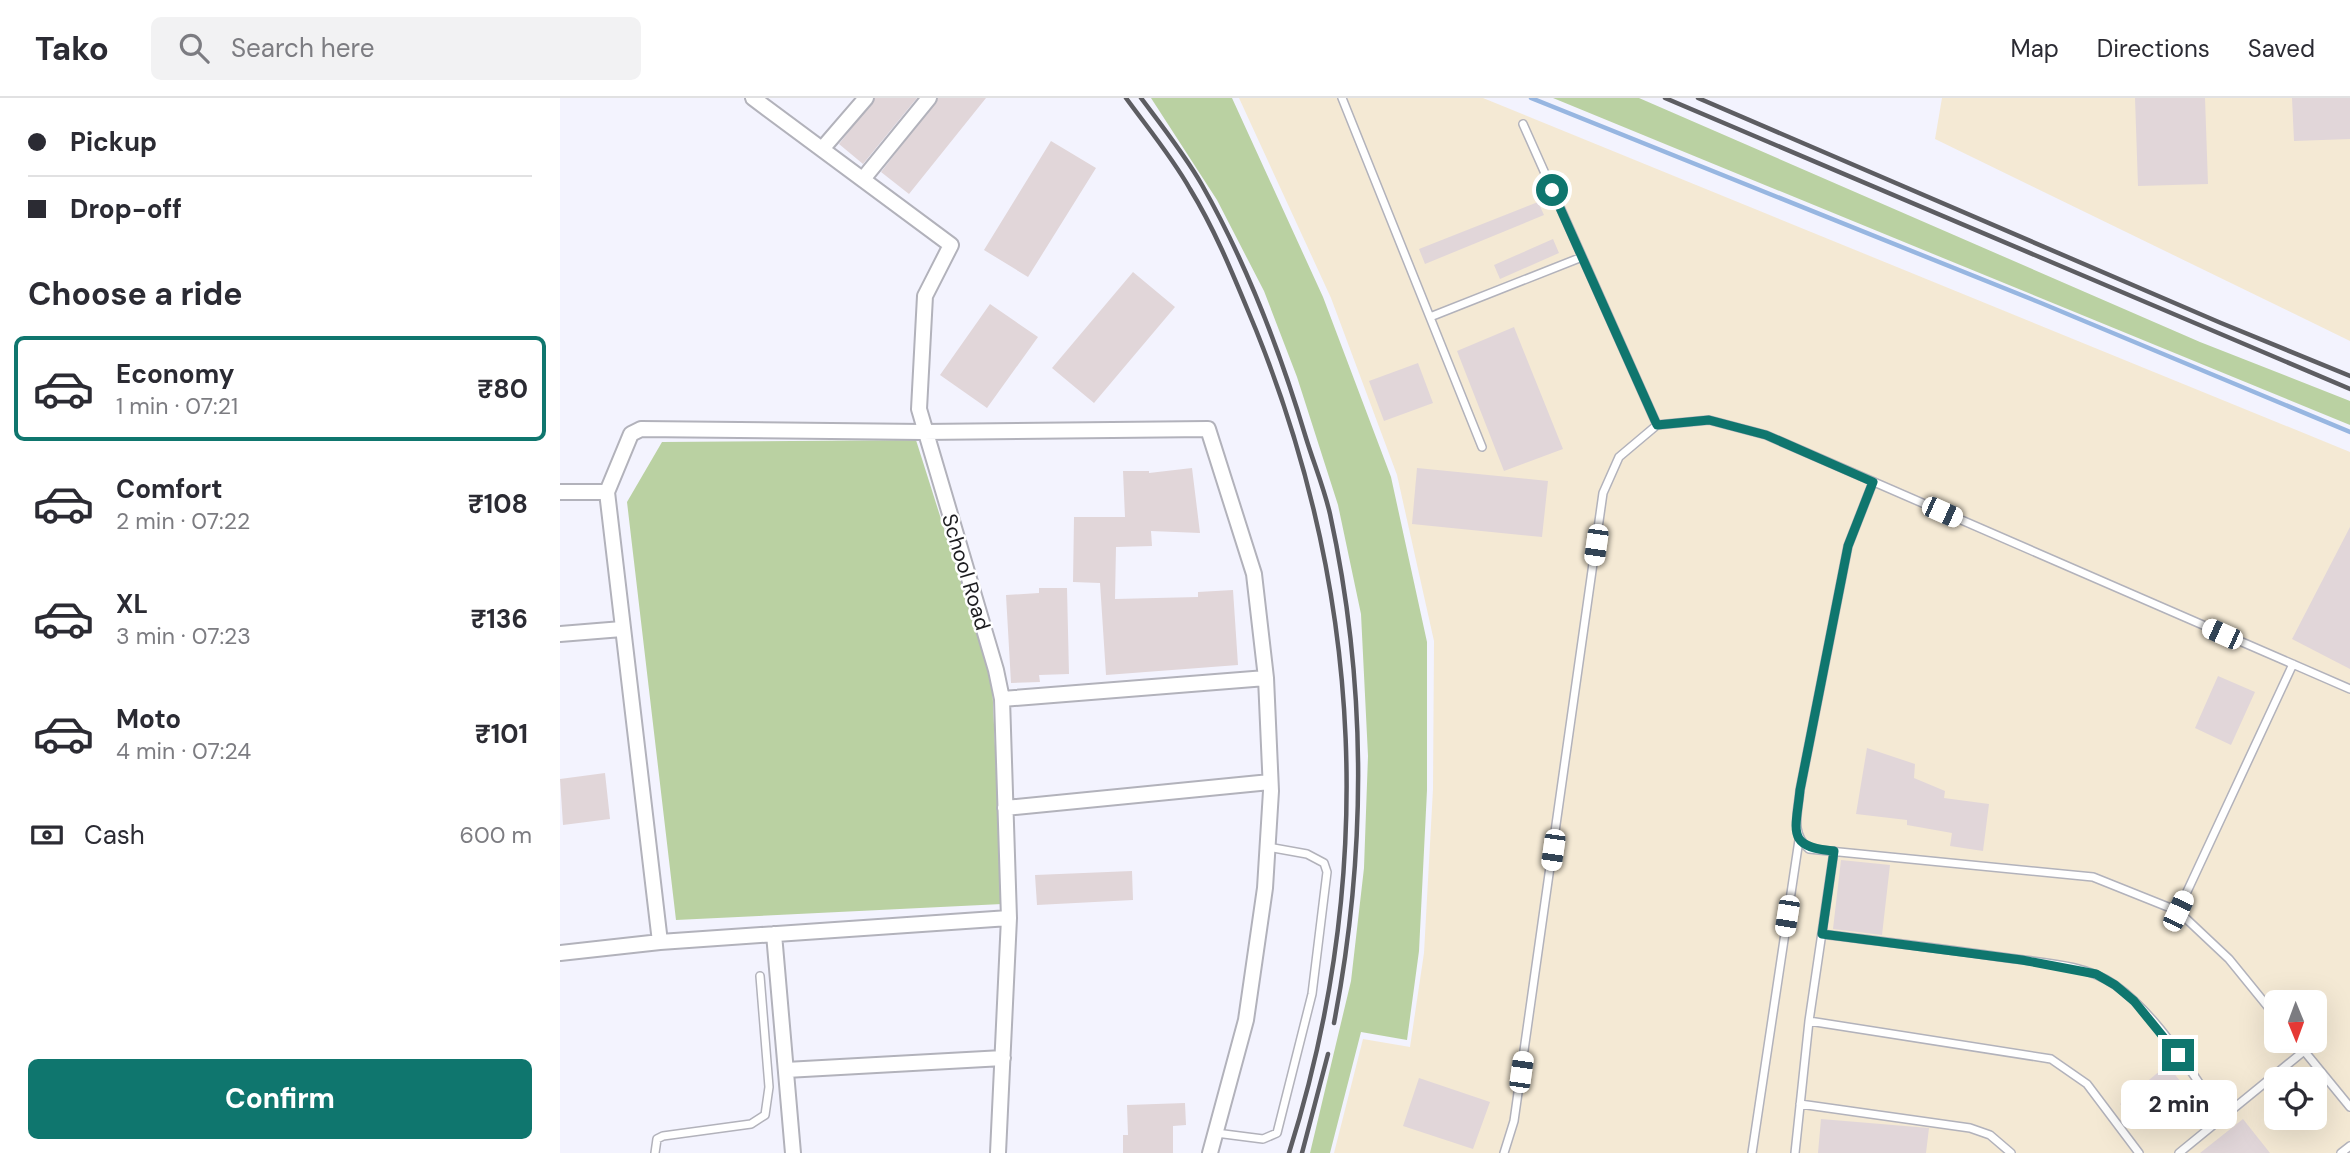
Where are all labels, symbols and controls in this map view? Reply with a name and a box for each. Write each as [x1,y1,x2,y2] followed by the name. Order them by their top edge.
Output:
[151,17,641,80] search box
[35,27,109,70] text: Tako
[175,29,213,67] icon: search
[231,31,374,65] text: Search here
[2011,33,2059,64] text: Map
[2097,33,2210,64] text: Directions
[2248,33,2315,64] text: Saved
[70,125,157,159] text: Pickup
[1536,174,1568,206] route start
[70,192,182,226] text: Drop-off
[28,273,243,315] text: Choose a ride
[32,357,95,420] icon: car
[116,357,234,391] text: Economy
[477,372,528,406] text: ₹80
[116,391,238,421] text: 1 min · 07:21
[32,472,95,535] icon: car
[116,472,222,506] text: Comfort
[468,487,528,521] text: ₹108
[1919,494,1966,530] car
[116,506,250,536] text: 2 min · 07:22
[935,510,997,634] street label: School Road
[1583,523,1610,567] car
[32,587,95,650] icon: car
[116,587,148,621] text: XL
[470,602,528,636] text: ₹136
[2199,616,2246,652] car
[116,621,251,651] text: 3 min · 07:23
[32,702,95,765] icon: car
[116,702,181,736] text: Moto
[475,717,528,751] text: ₹101
[116,736,251,766] text: 4 min · 07:24
[28,816,66,854] icon: cash
[84,818,145,852] text: Cash
[459,820,532,850] text: 600 m
[1540,828,1567,872] car
[2160,888,2197,934] car
[1774,894,1801,938] car
[2264,990,2328,1054] north arrow
[2264,990,2327,1130] map controls
[2162,1039,2194,1071] route end
[1508,1050,1535,1094] car
[28,1059,532,1139] button: Confirm
[2264,1067,2327,1130] button: locate
[2120,1080,2236,1128] callout: 2 min
[2149,1089,2209,1119] text: 2 min

